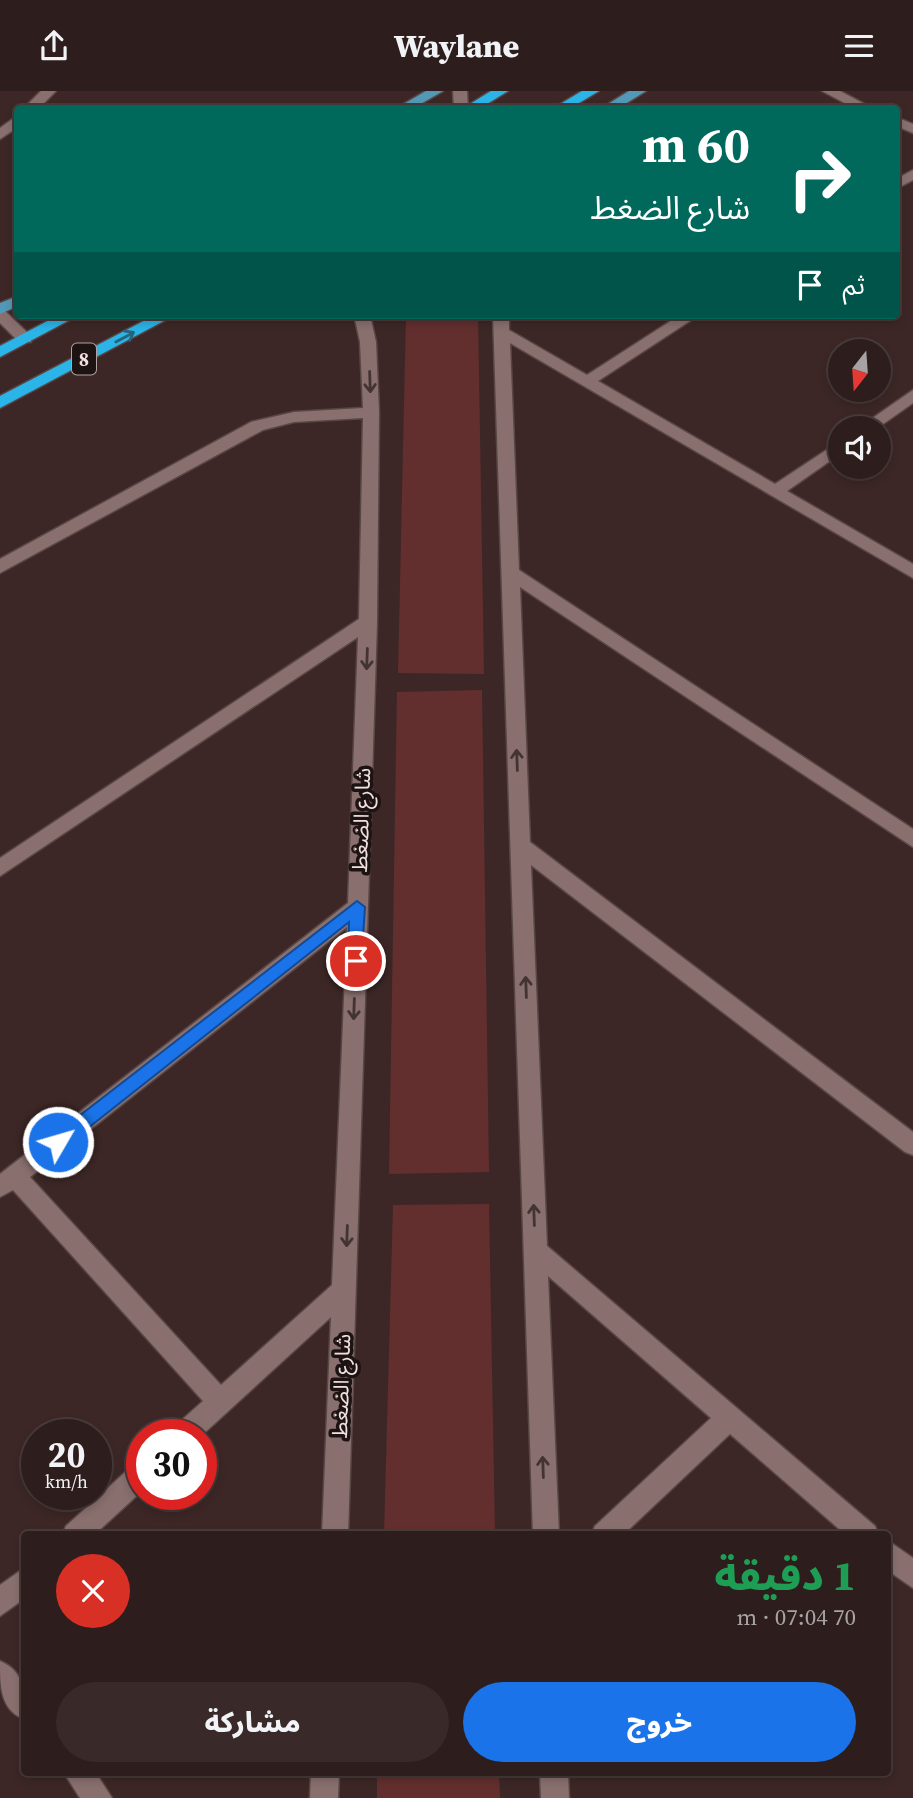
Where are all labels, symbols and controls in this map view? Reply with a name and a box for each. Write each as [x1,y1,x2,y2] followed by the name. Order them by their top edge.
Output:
[394,24,519,68] text: Waylane
[35,27,73,65] icon: share
[840,27,878,65] icon: menu
[642,111,750,178] text: 60 m
[774,133,865,224] icon: right
[591,186,750,230] text: شارع الضغط
[791,266,829,304] icon: arrive
[843,267,865,303] text: ثم
[115,330,135,344] one-way arrow
[828,339,891,403] north arrow
[828,339,891,479] map controls
[72,343,96,375] road number: 8
[364,371,377,394] one-way arrow
[828,416,891,479] button: sound
[360,647,373,670] one-way arrow
[511,749,524,772] one-way arrow
[345,767,378,873] street label: شارع الضغط
[326,931,386,991] pin
[337,942,375,980] icon: arrive
[519,976,532,999] one-way arrow
[347,997,361,1020] one-way arrow
[21,1105,95,1179] position arrow
[527,1203,541,1226] one-way arrow
[340,1224,354,1247] one-way arrow
[325,1333,358,1439] street label: شارع الضغط
[126,1419,217,1510] speed limit sign: 30
[48,1431,85,1479] text: 20
[537,1455,550,1478] one-way arrow
[45,1469,88,1494] text: km/h
[714,1546,856,1604] text: 1 دقيقة
[56,1554,130,1628] button: close
[736,1601,856,1633] text: 70 m · 07:04
[56,1682,449,1762] button: مشاركة
[463,1682,856,1762] button: خروج

